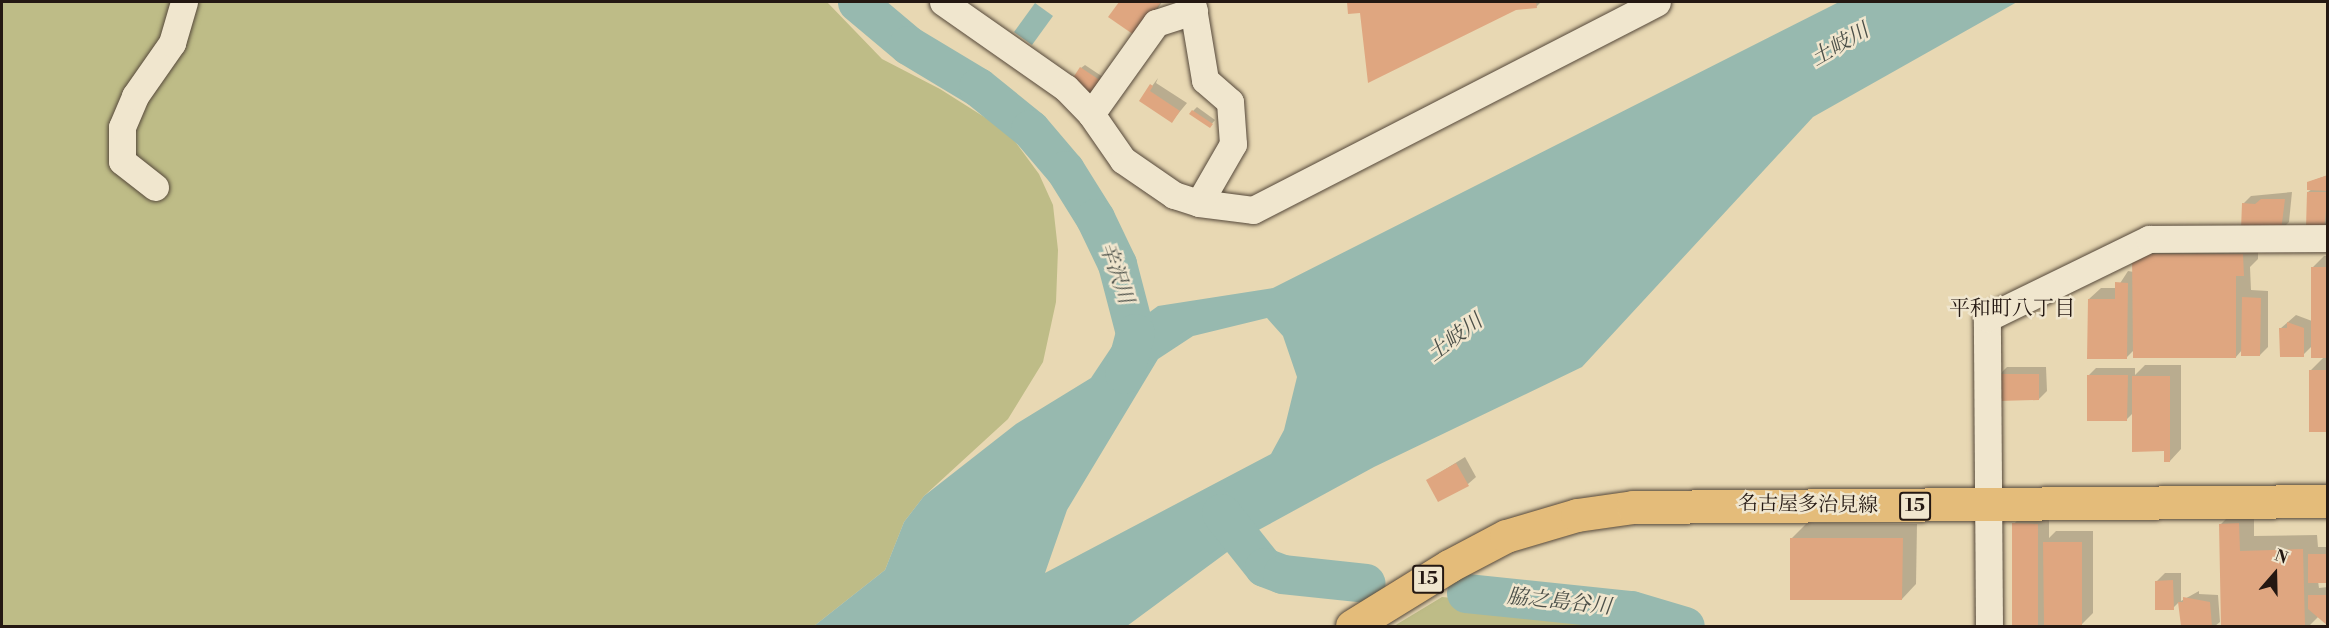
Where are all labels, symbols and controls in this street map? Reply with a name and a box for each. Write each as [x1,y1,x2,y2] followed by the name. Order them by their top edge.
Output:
[1806,18,1874,72] water label: 土岐川
[1094,239,1138,307] water label: 辛沢川
[1949,296,2075,322] district label: 平和町八丁目
[1422,309,1488,367] water label: 土岐川
[1898,491,1932,521] road number: 15
[1738,492,1878,518] street label: 名古屋多治見線
[2245,544,2305,604] north arrow
[2272,546,2291,569] text: N
[1412,564,1444,594] road number: 15
[1505,584,1613,620] water label: 脇之島谷川

